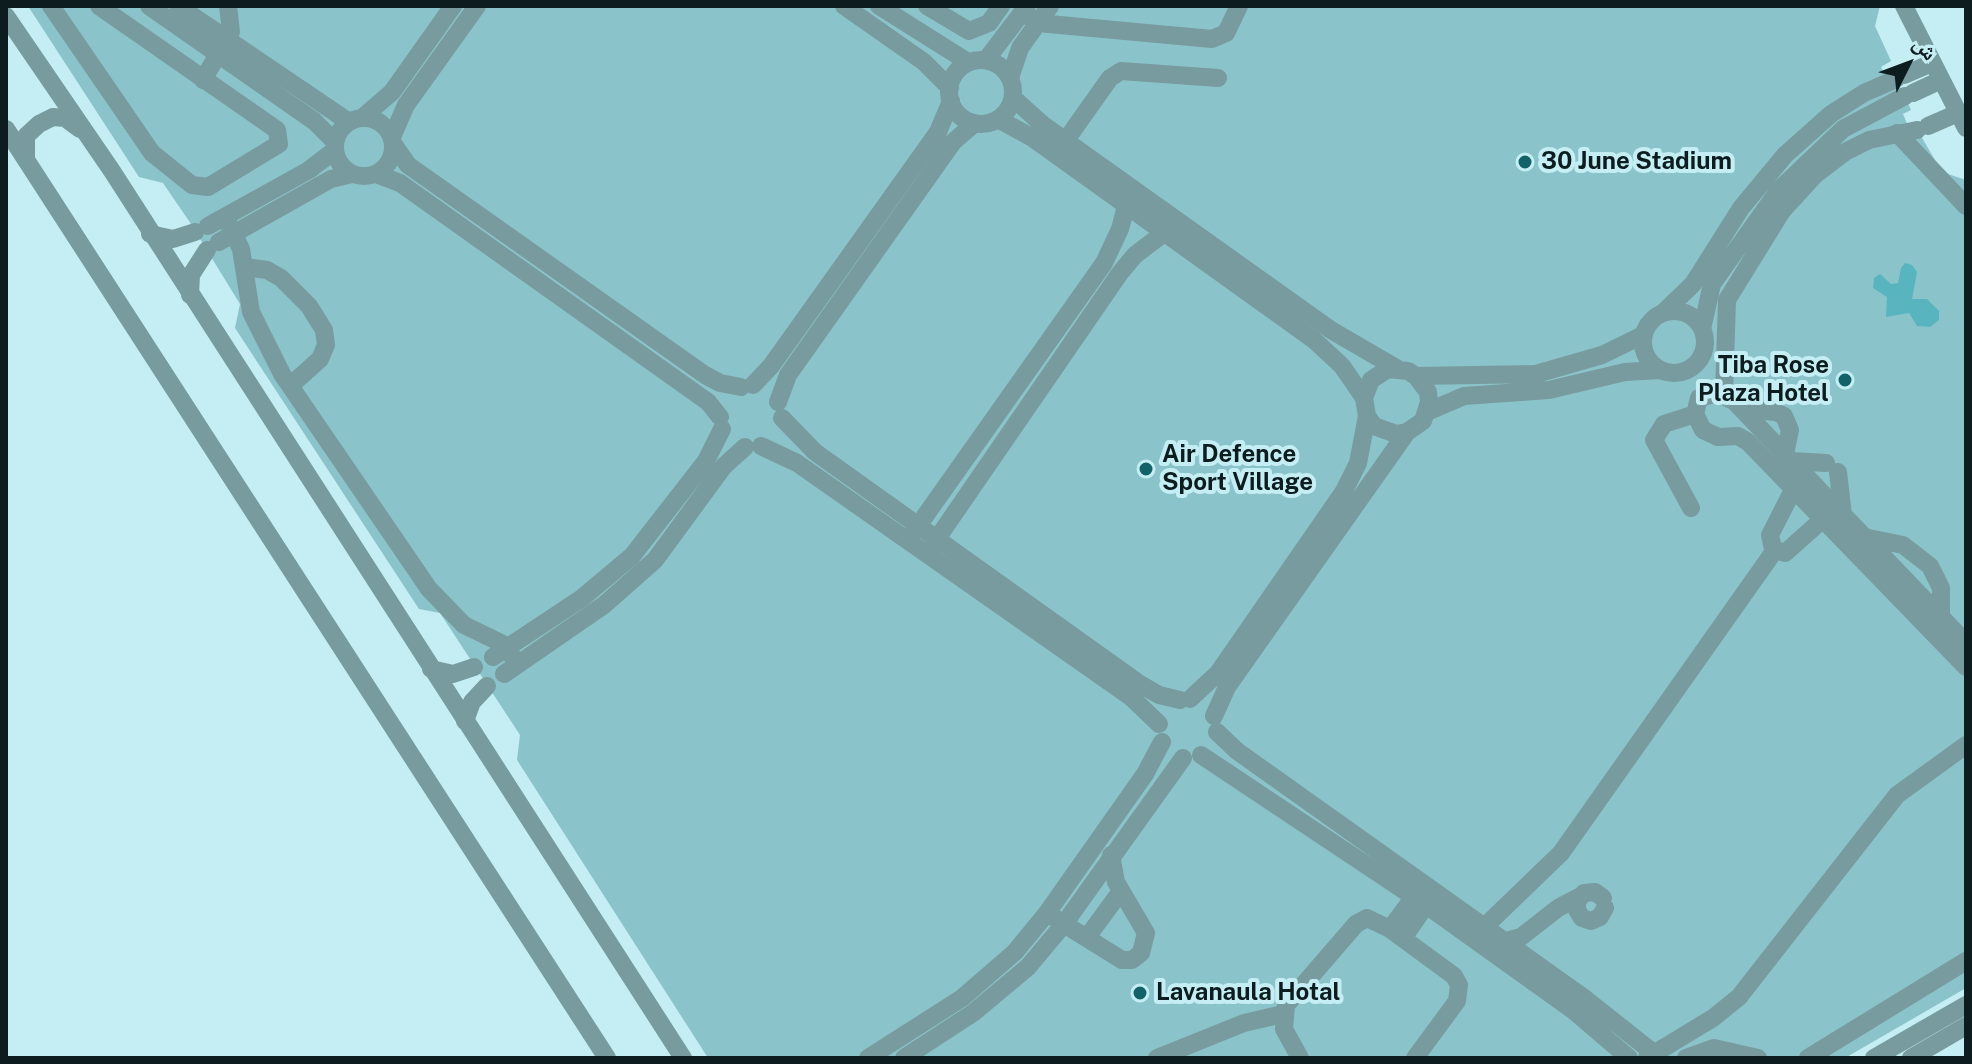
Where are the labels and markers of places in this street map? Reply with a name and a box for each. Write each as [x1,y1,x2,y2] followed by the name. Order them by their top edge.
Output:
[1541,148,1732,176] place label: 30 June Stadium
[1516,153,1534,171] marker: 30 June Stadium
[1698,352,1829,408] place label: Tiba Rose Plaza Hotel
[1836,371,1854,389] marker: Tiba Rose Plaza Hotel
[1162,441,1313,497] place label: Air Defence Sport Village
[1137,460,1155,478] marker: Air Defence Sport Village
[1156,979,1340,1007] place label: Lavanaula Hotal
[1131,984,1149,1002] marker: Lavanaula Hotal

